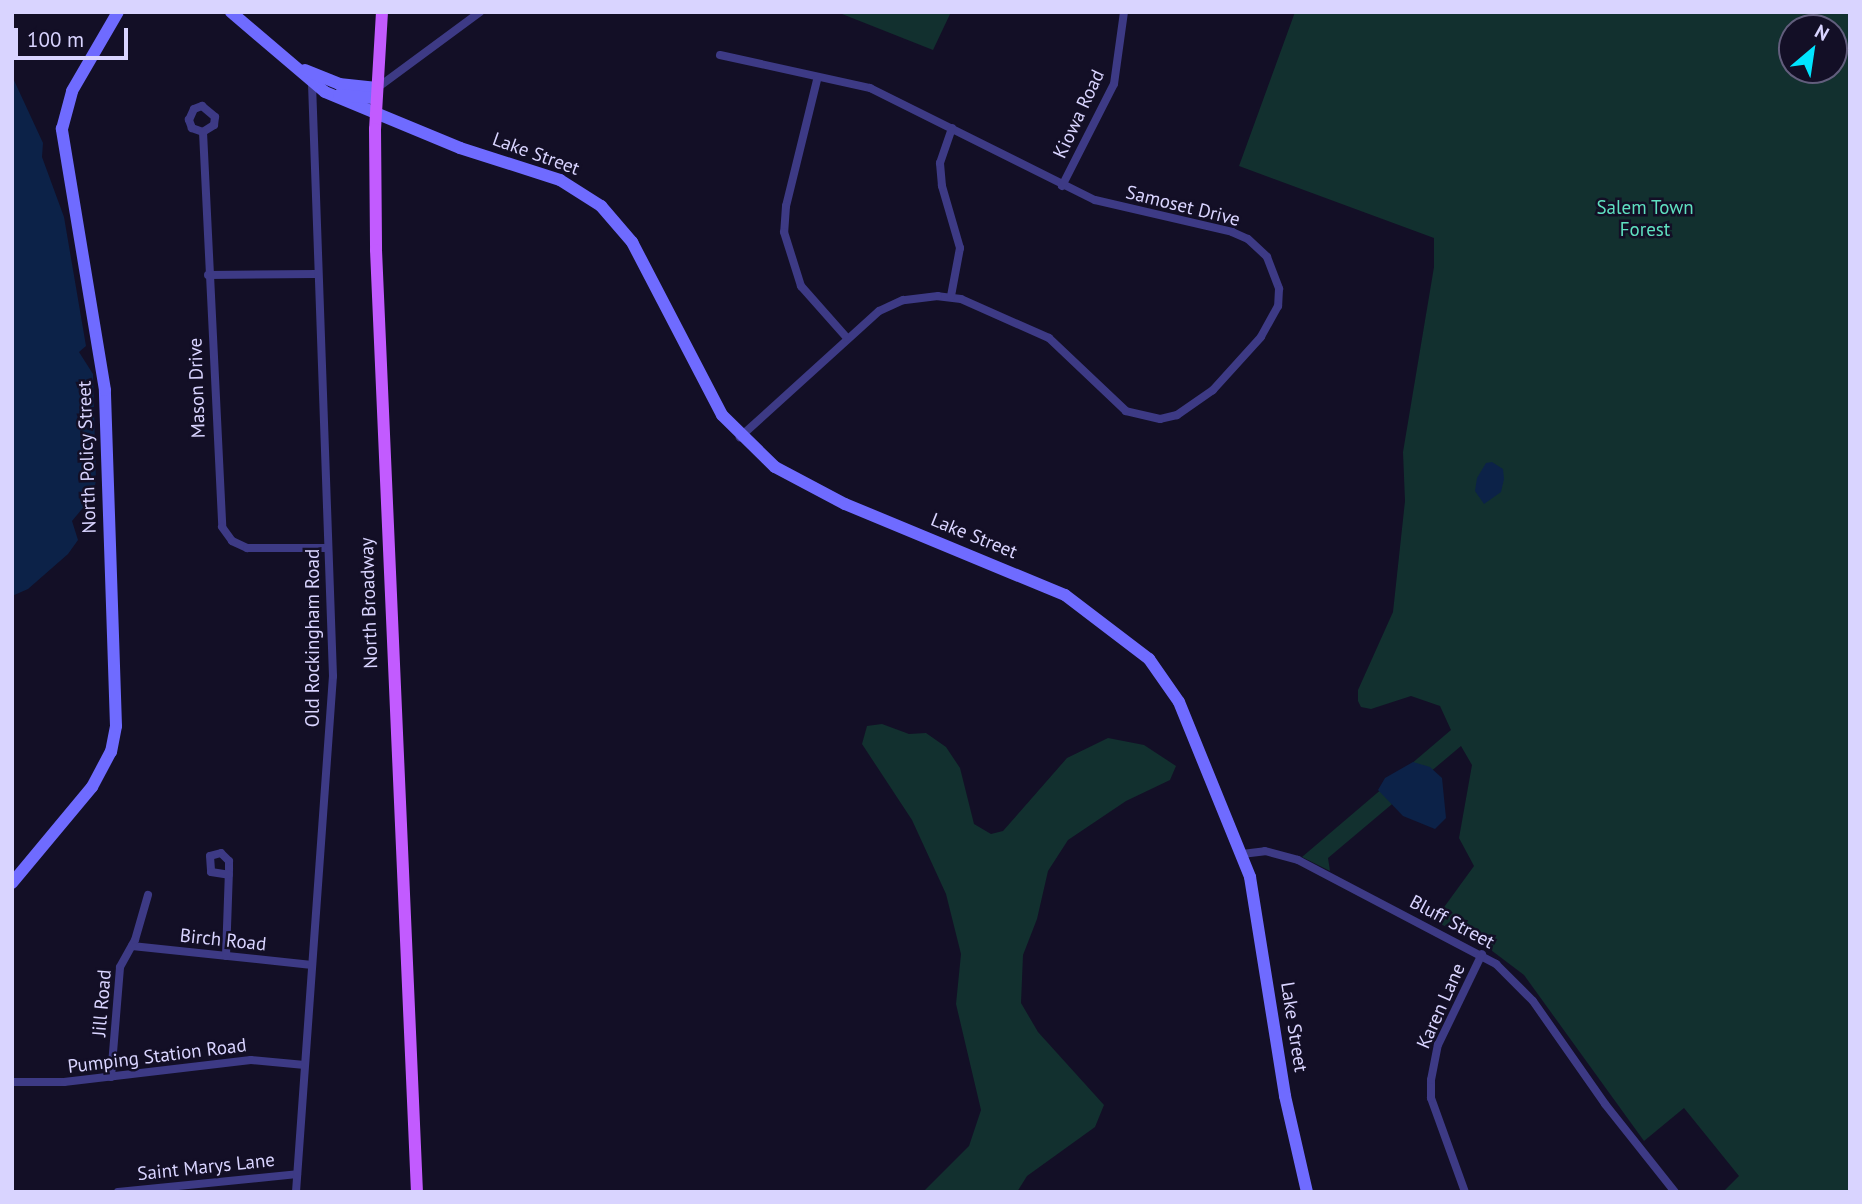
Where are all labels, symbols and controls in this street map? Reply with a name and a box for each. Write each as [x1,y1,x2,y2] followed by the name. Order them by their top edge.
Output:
[18,14,131,58] scale bar
[1778,14,1848,84] north arrow
[1811,19,1833,46] text: N
[27,26,84,53] text: 100 m
[1049,66,1109,162] street label: Kiowa Road
[489,128,583,180] street label: Lake Street
[1124,181,1242,231] street label: Samoset Drive
[1596,197,1694,241] park label: Salem Town Forest
[184,337,210,439] street label: Mason Drive
[73,380,101,534] street label: North Policy Street
[928,508,1020,564] street label: Lake Street
[355,537,383,669] street label: North Broadway
[302,549,324,727] street label: Old Rockingham Road
[1406,890,1498,954] street label: Bluff Street
[179,924,267,956] street label: Birch Road
[1412,960,1470,1052] street label: Karen Lane
[88,969,116,1037] street label: Jill Road
[1276,980,1312,1074] street label: Lake Street
[66,1034,248,1078] street label: Pumping Station Road
[136,1148,276,1186] street label: Saint Marys Lane

